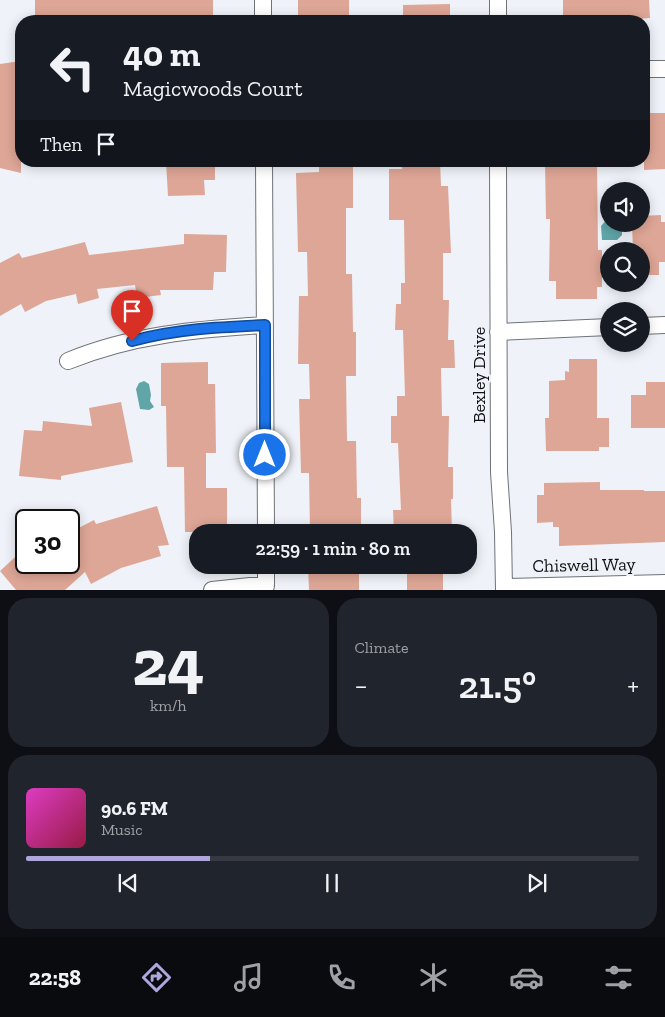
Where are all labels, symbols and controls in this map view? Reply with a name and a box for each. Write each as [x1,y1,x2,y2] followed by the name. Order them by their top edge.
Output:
[123,33,200,75] text: 40 m
[40,35,105,100] icon: left
[123,75,302,102] text: Magicwoods Court
[92,130,120,158] icon: arrive
[40,133,82,156] text: Then
[600,182,650,352] map controls
[600,182,650,232] button: sound
[600,242,650,292] button: search
[111,290,153,341] pin
[118,297,146,325] icon: arrive
[600,302,650,352] button: layers
[468,327,490,423] street label: Bexley Drive
[238,428,290,480] position arrow
[15,509,80,574] speed limit sign: 30
[256,537,410,560] text: 22:59 · 1 min · 80 m
[532,553,637,577] street label: Chiswell Way
[132,624,204,702] text: 24
[355,638,409,657] text: Climate
[459,662,536,708] text: 21.5°
[355,669,368,702] text: −
[627,669,639,702] text: +
[150,696,187,715] text: km/h
[101,797,168,820] text: 90.6 FM
[101,820,143,839] text: Music
[114,869,142,897] icon: previous
[318,869,346,897] icon: pause
[523,869,551,897] icon: next
[139,960,174,995] icon: directions
[231,960,266,995] icon: music
[324,960,359,995] icon: phone
[416,960,451,995] icon: climate
[509,960,544,995] icon: car
[601,960,636,995] icon: filters
[29,964,81,991] text: 22:58

